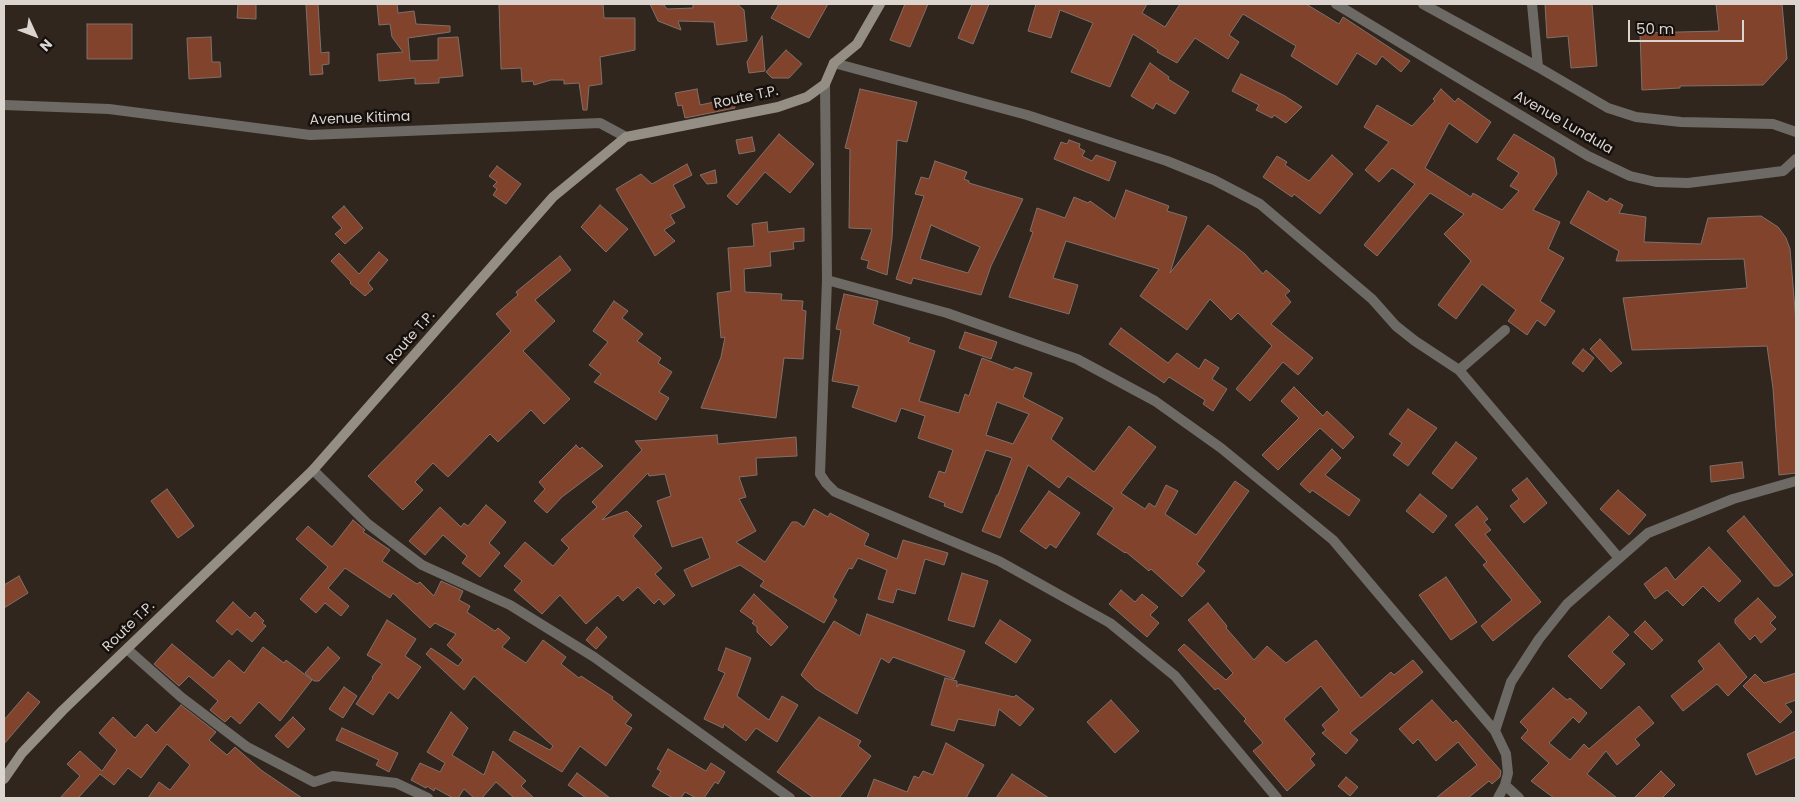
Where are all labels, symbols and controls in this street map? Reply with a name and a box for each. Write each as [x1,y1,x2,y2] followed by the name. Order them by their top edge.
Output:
[10,10,60,60] north arrow
[1630,10,1746,42] scale bar
[1636,18,1674,39] text: 50 m
[35,35,57,56] text: N
[712,83,780,113] street label: Route T.P.
[1510,88,1616,158] street label: Avenue Lundula
[309,109,411,129] street label: Avenue Kitima
[383,308,439,368] street label: Route T.P.
[100,598,158,656] street label: Route T.P.

